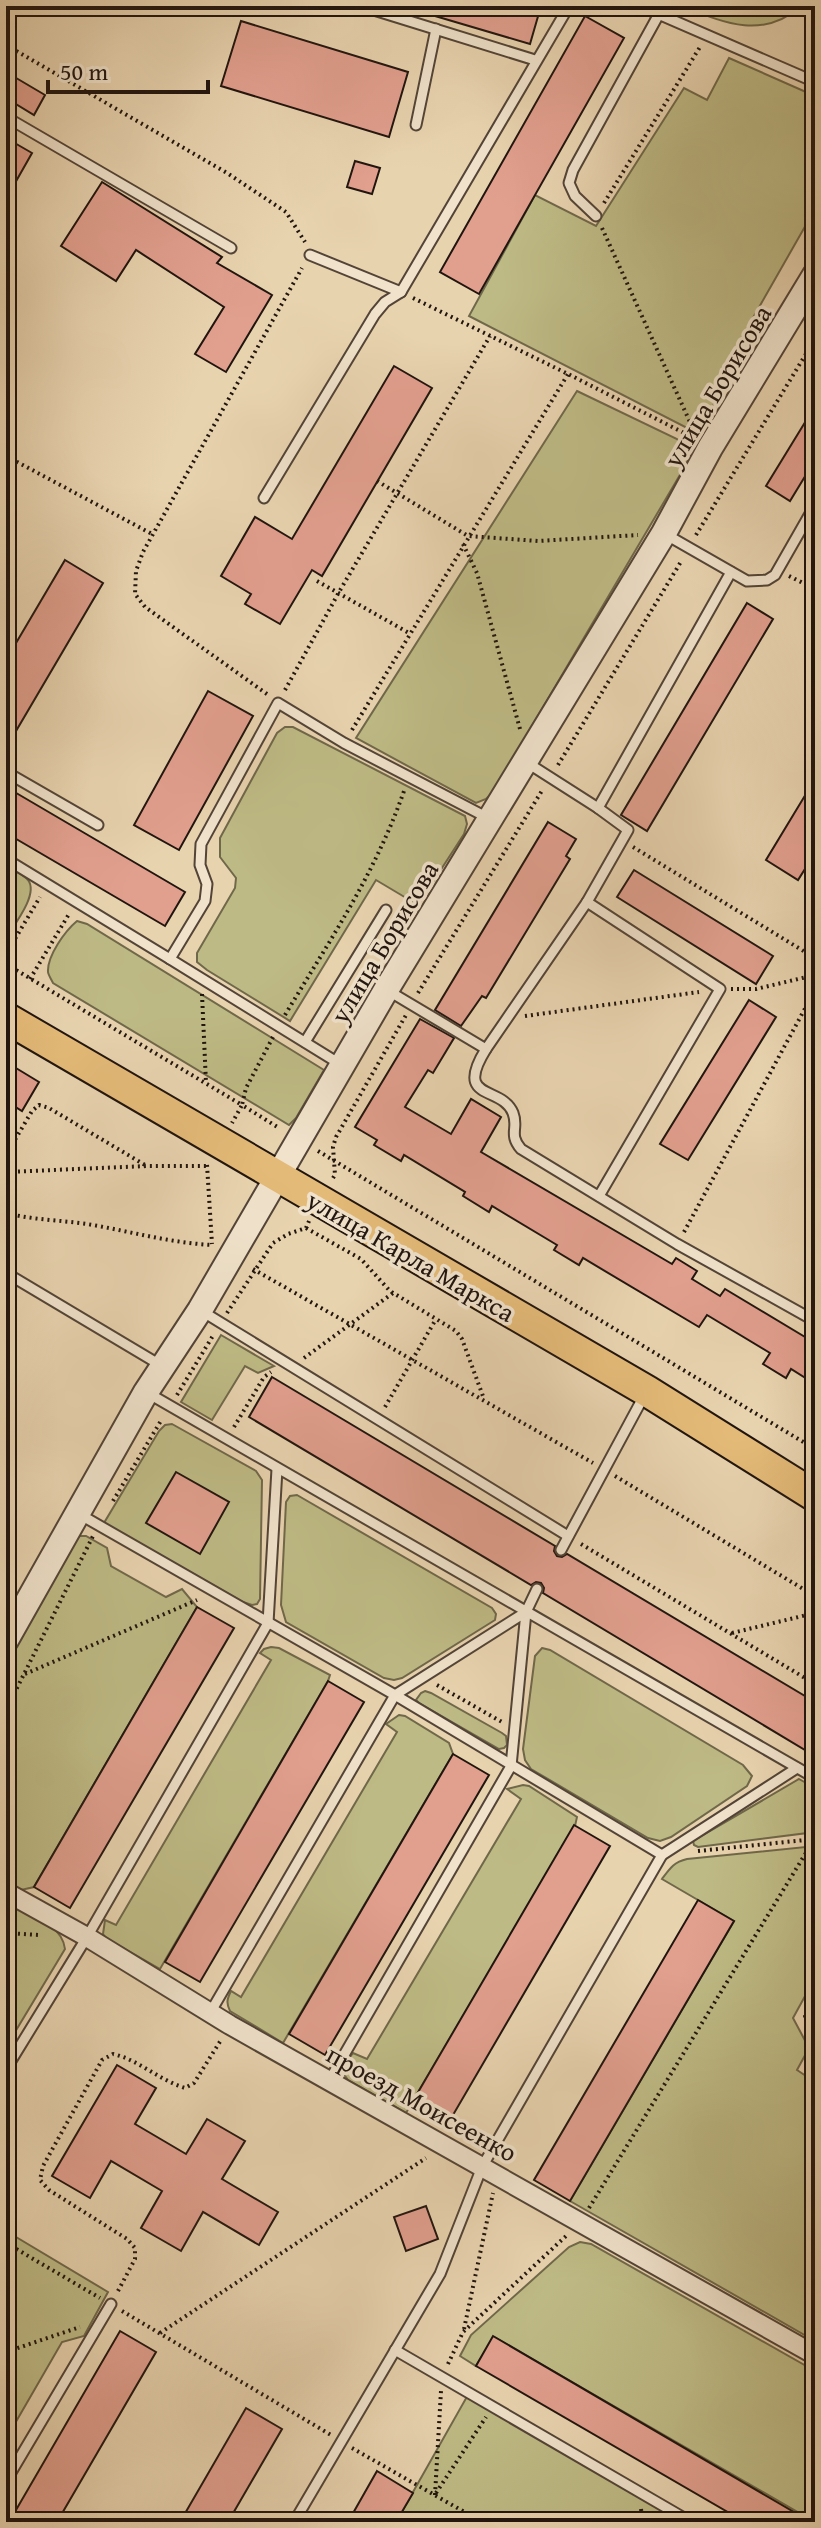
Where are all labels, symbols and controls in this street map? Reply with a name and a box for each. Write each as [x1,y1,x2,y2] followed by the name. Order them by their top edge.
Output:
[48,44,208,94] scale bar
[60,54,108,89] text: 50 m
[653,297,781,475] street label: улица Борисова
[320,853,448,1031] street label: улица Борисова
[299,1180,523,1332] street label: улица Карла Маркса
[320,2034,524,2172] street label: проезд Моисеенко

